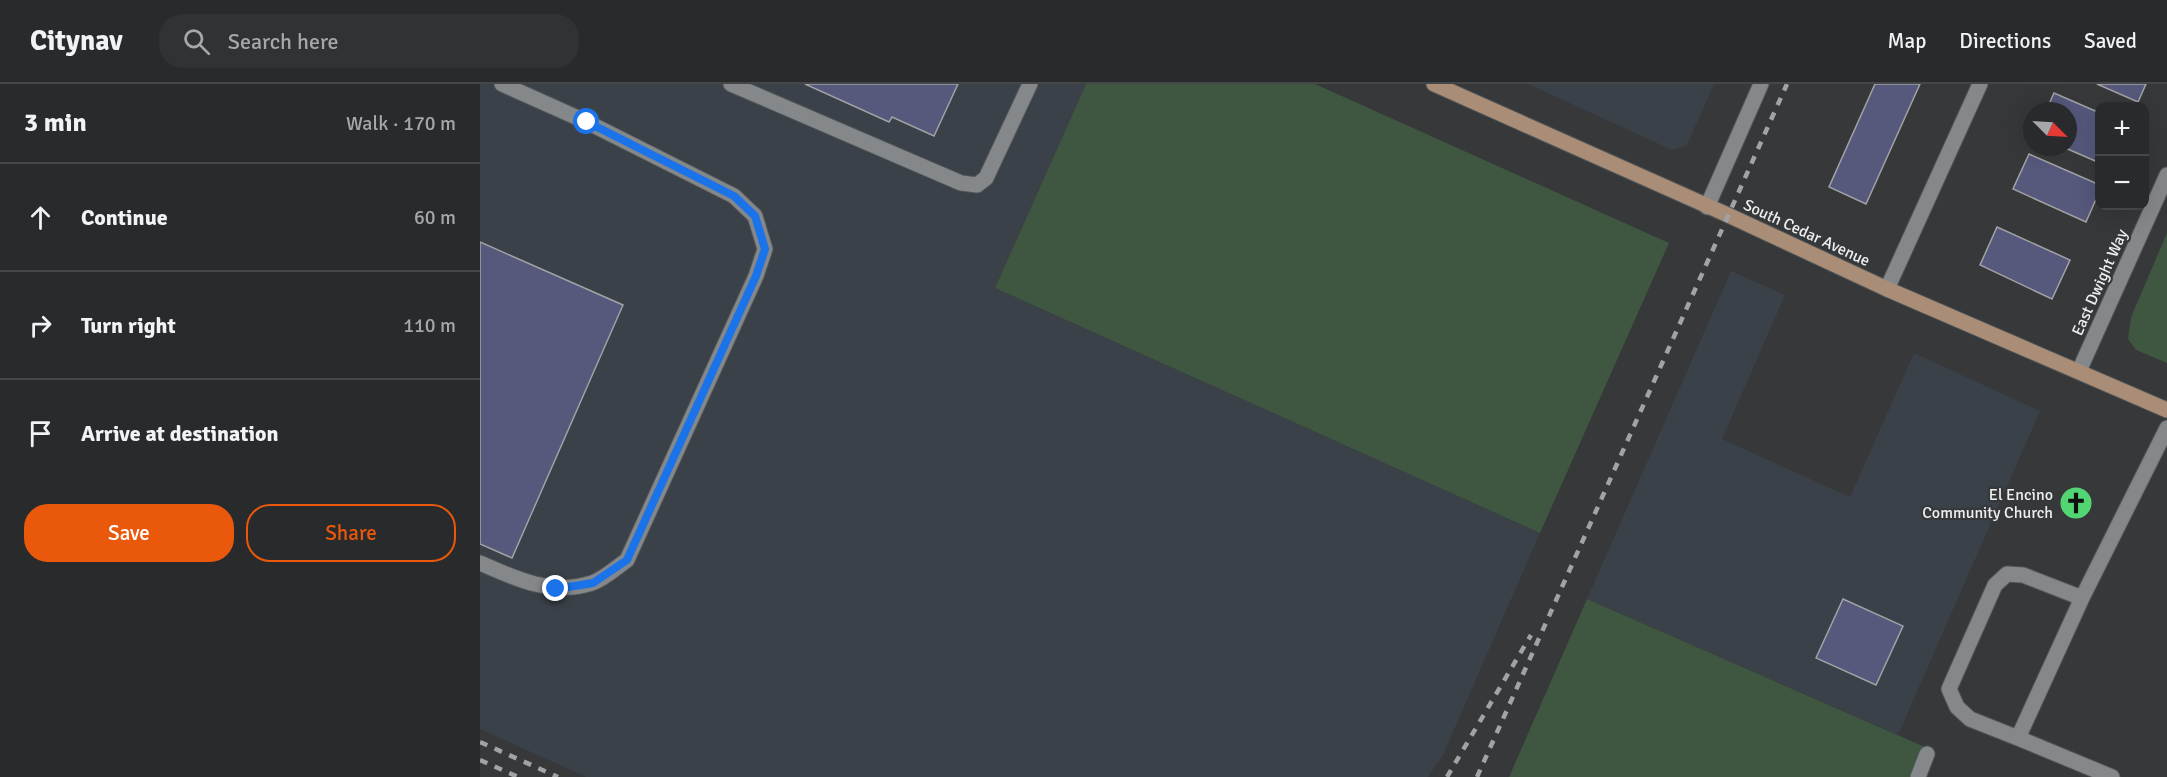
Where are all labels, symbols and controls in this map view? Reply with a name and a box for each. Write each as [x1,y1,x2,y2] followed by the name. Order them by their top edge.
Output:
[159,14,579,68] search box
[30,24,123,58] text: Citynav
[180,25,213,58] icon: search
[228,28,339,55] text: Search here
[1888,28,1926,54] text: Map
[1959,28,2051,54] text: Directions
[2084,28,2137,54] text: Saved
[2023,102,2077,156] north arrow
[2095,102,2149,210] map controls
[2095,102,2149,156] button: +
[24,107,87,139] text: 3 min
[573,108,599,134] route start
[346,111,456,136] text: Walk · 170 m
[2095,156,2149,210] button: −
[1740,195,1873,271] street label: South Cedar Avenue
[24,201,57,234] icon: ahead
[81,204,168,231] text: Continue
[414,205,456,230] text: 60 m
[2068,226,2133,339] street label: East Dwight Way
[24,309,57,342] icon: right
[81,312,176,339] text: Turn right
[403,313,456,338] text: 110 m
[24,417,57,450] icon: arrive
[81,420,278,447] text: Arrive at destination
[1922,485,2053,523] place label: El Encino Community Church
[2058,485,2094,521] church icon: El Encino Community Church
[24,504,234,562] button: Save
[246,504,456,562] button: Share
[542,575,568,601] route end

